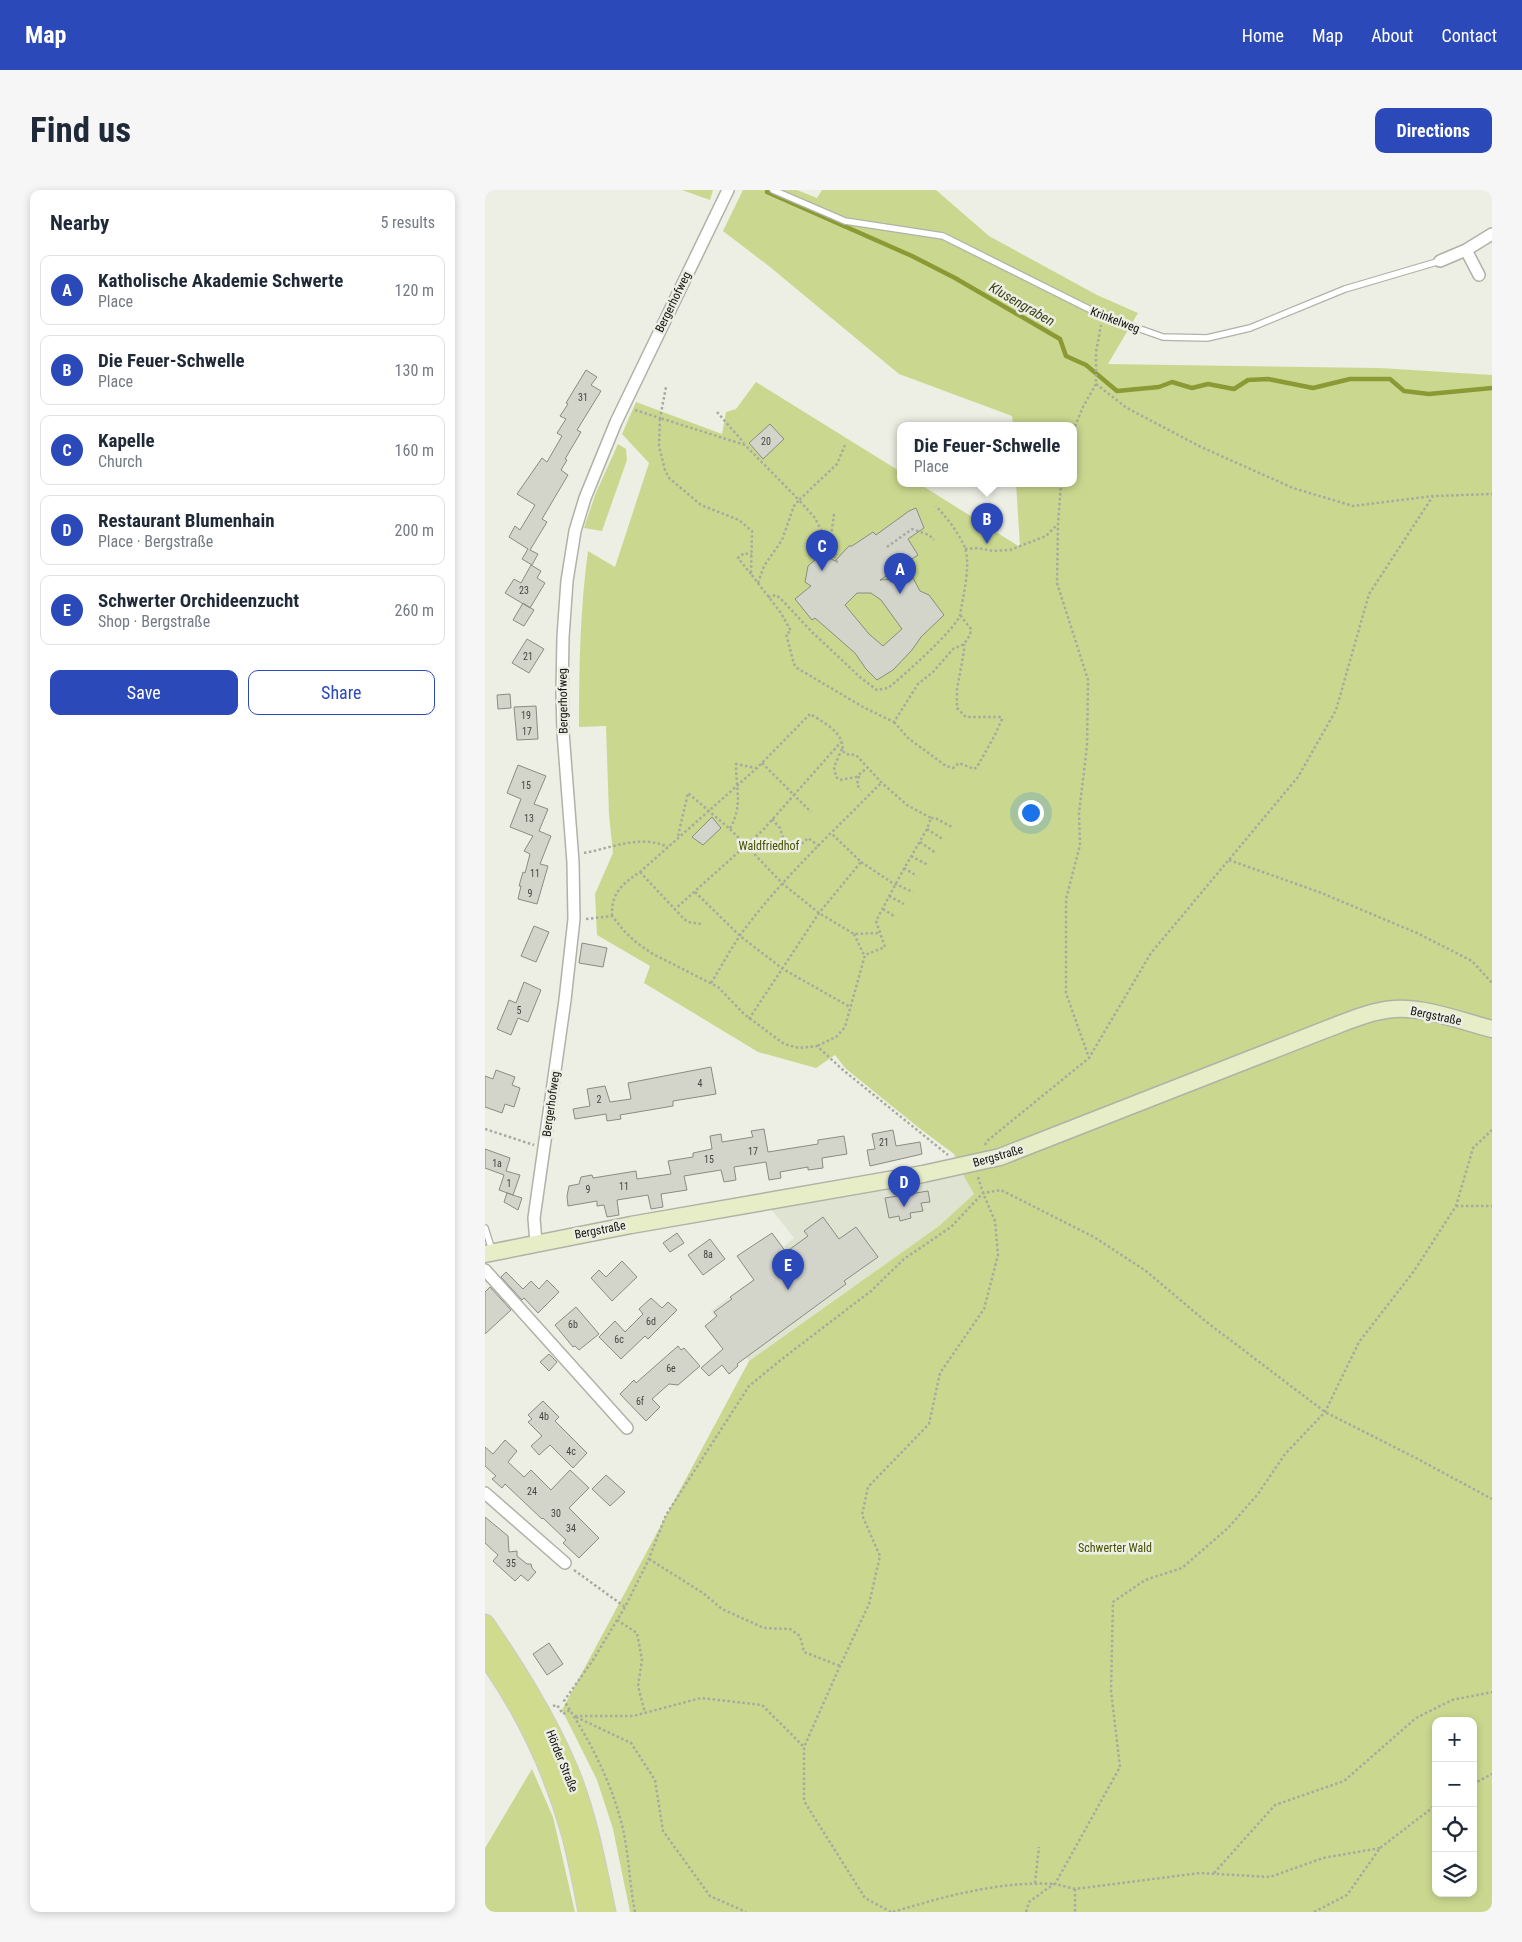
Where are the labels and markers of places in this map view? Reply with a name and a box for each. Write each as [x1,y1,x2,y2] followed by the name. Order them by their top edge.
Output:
[971,503,1003,544] pin: B
[806,530,838,571] pin: C
[884,553,916,594] pin: A
[888,1166,920,1207] pin: D
[772,1249,804,1290] pin: E

